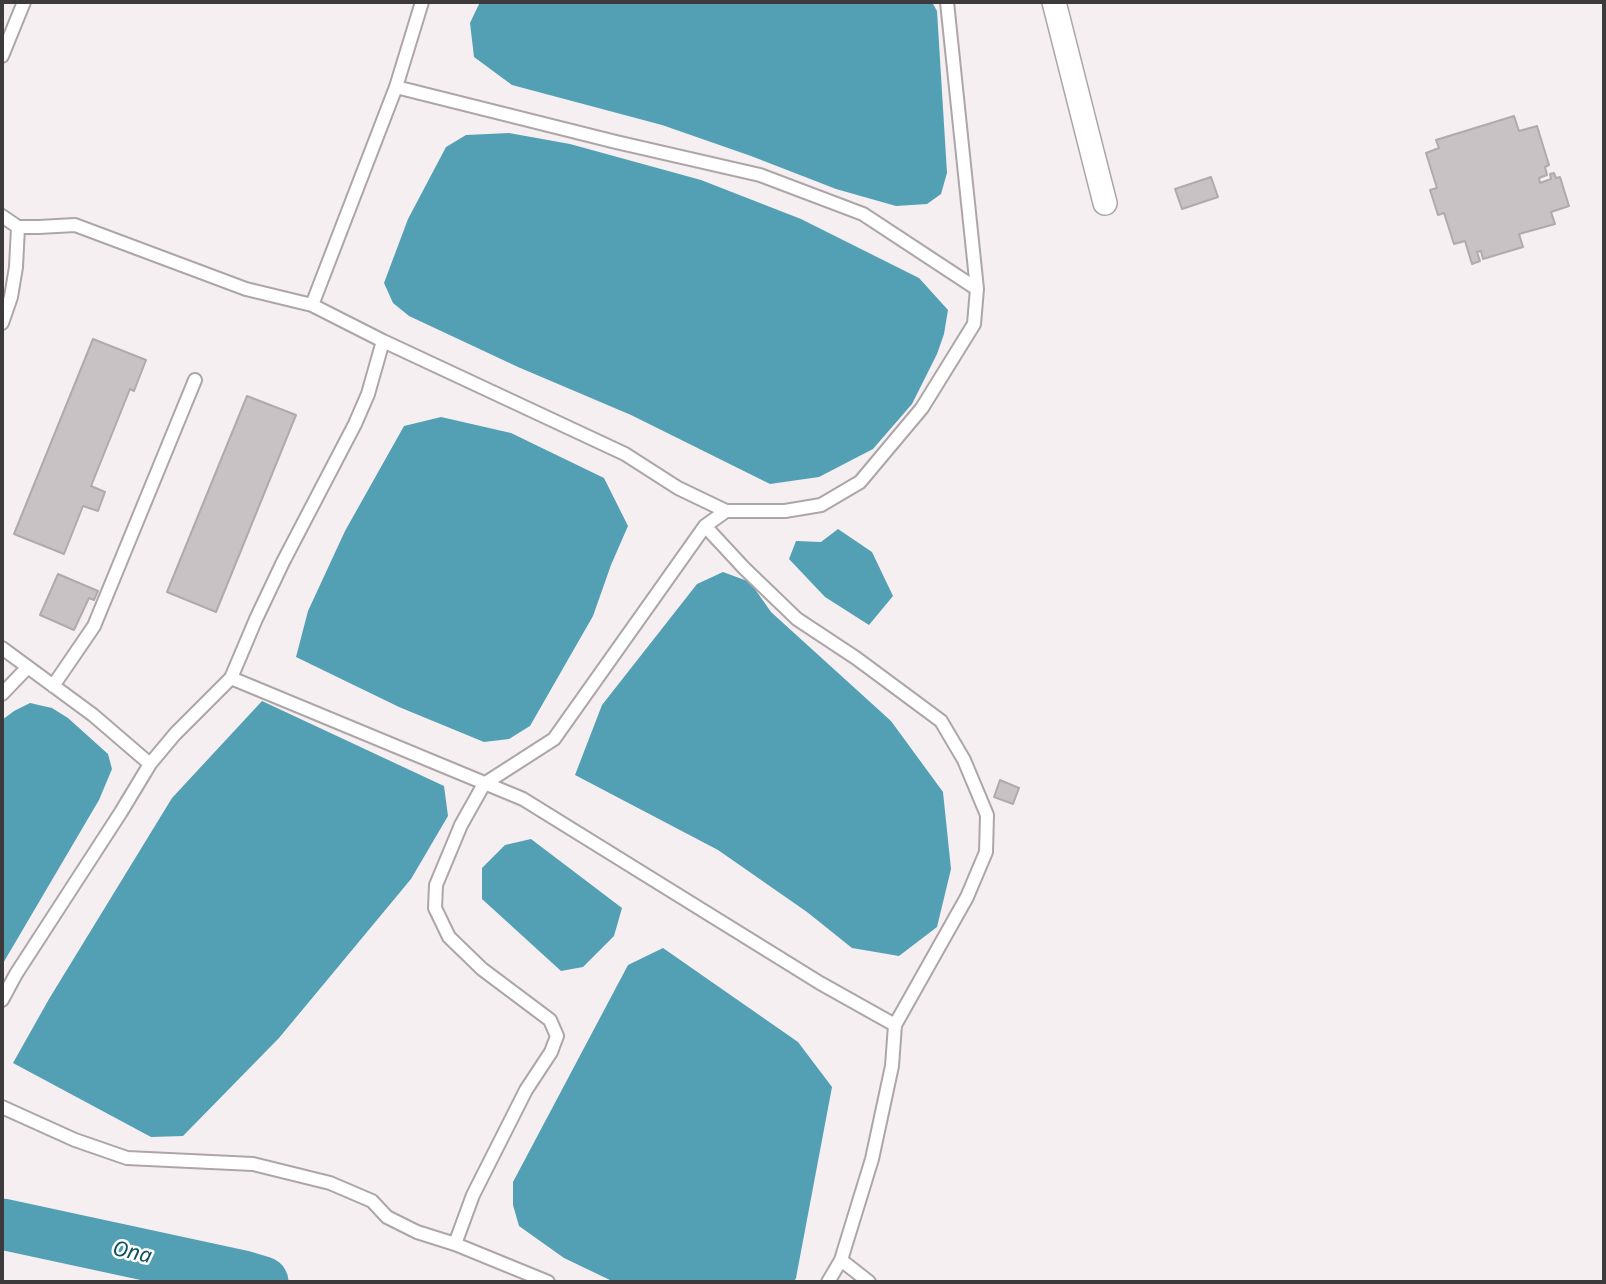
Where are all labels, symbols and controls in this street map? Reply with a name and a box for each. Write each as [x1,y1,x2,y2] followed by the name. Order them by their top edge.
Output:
[110,1236,154,1270] water label: Ona

